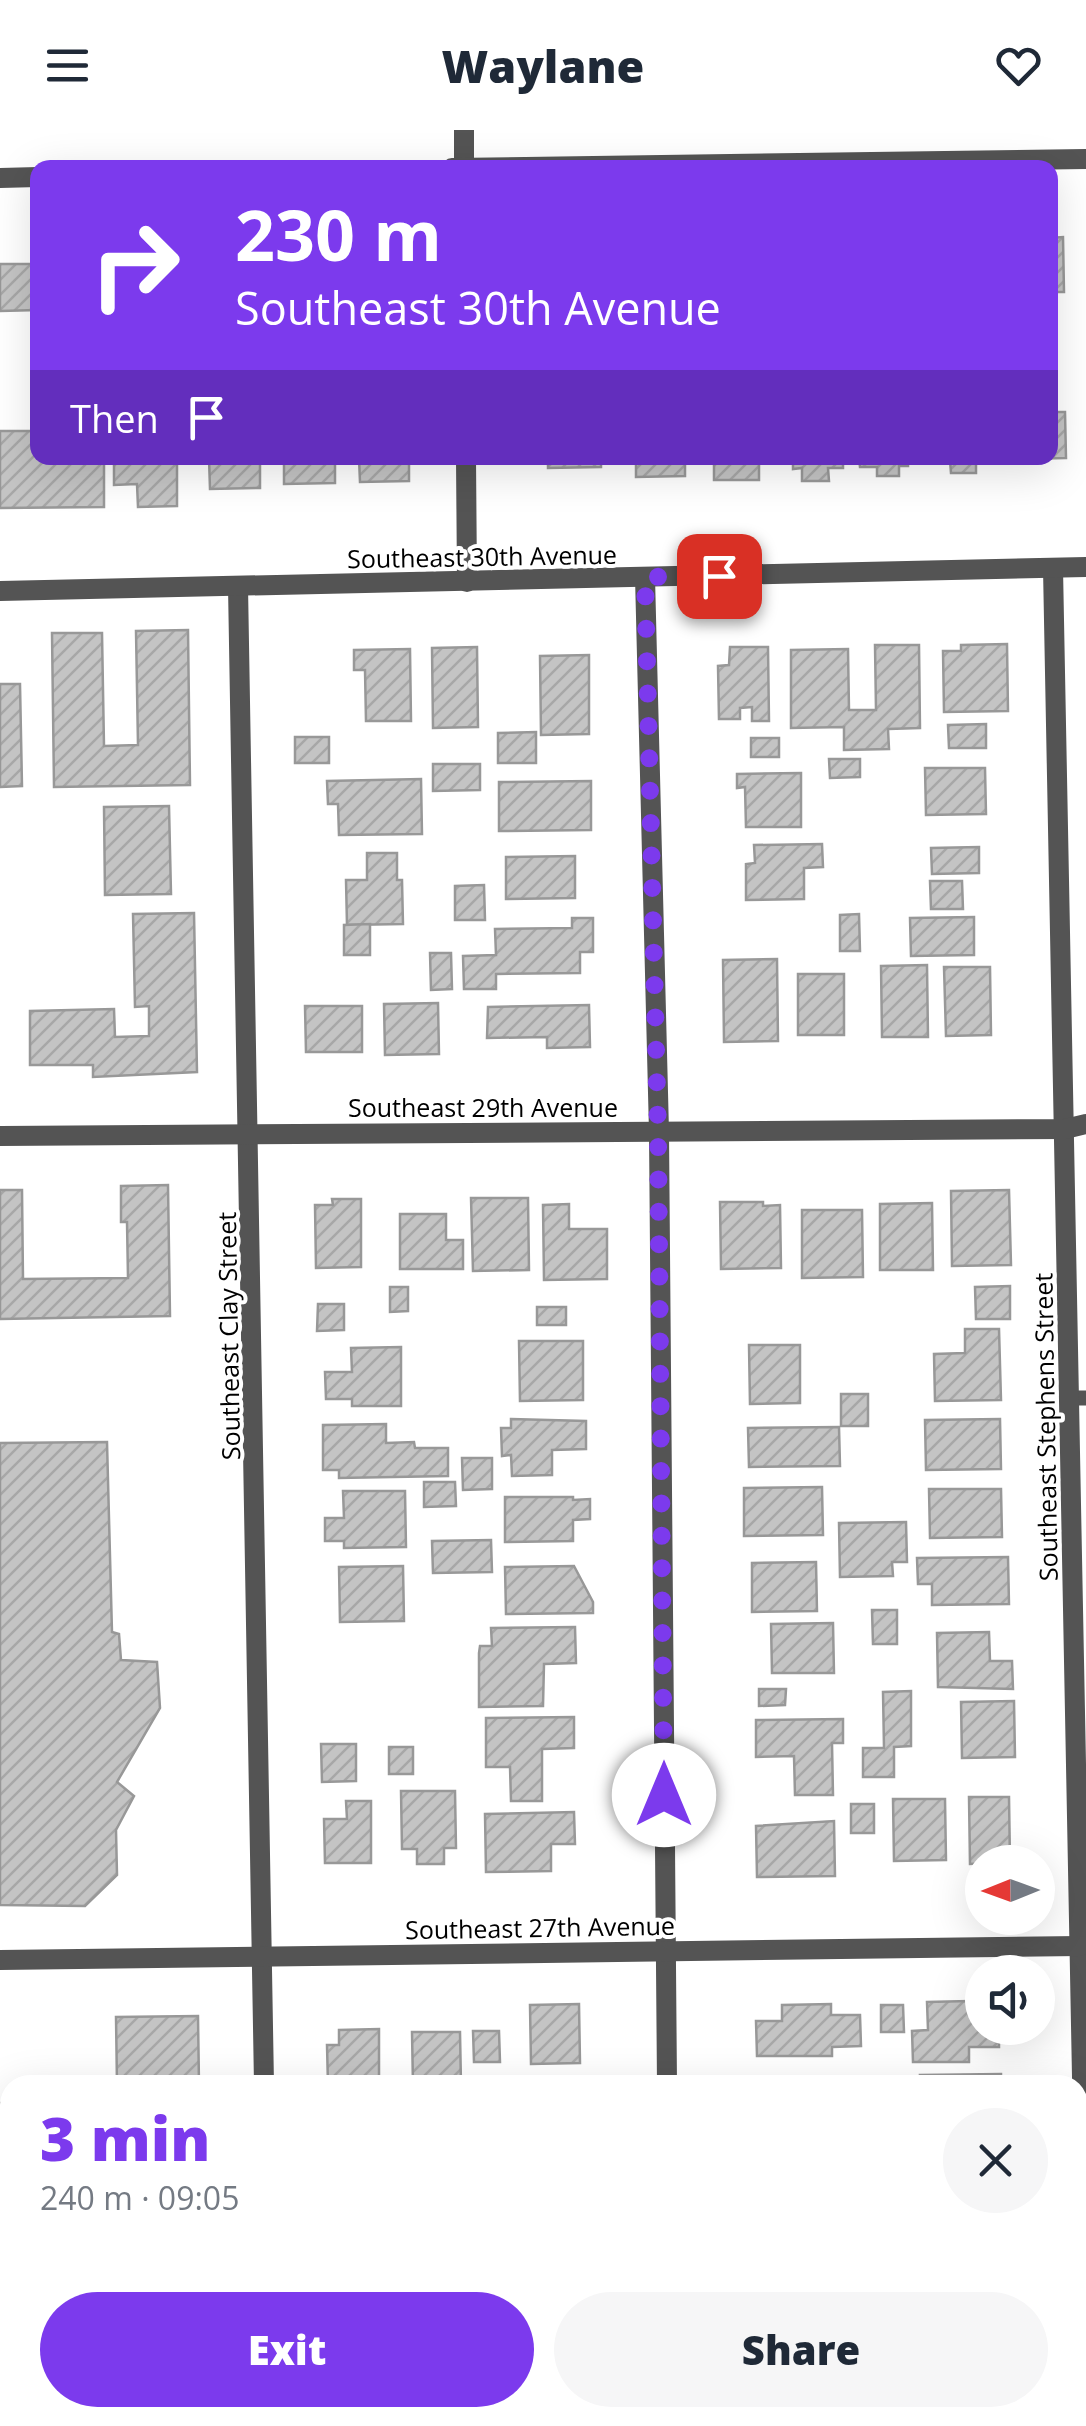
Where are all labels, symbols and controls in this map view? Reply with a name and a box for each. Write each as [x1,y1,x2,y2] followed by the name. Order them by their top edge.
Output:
[442,35,644,96] text: Waylane
[40,38,95,93] icon: menu
[991,38,1046,93] icon: heart
[235,186,442,282] text: 230 m
[70,200,200,330] icon: right
[235,277,721,338] text: Southeast 30th Avenue
[179,390,234,445] icon: arrive
[70,392,159,444] text: Then
[677,534,762,619] pin
[347,537,617,575] street label: Southeast 30th Avenue
[692,549,747,604] icon: arrive
[348,1090,618,1124] street label: Southeast 29th Avenue
[209,1211,247,1460] street label: Southeast Clay Street
[1025,1272,1065,1582] street label: Southeast Stephens Street
[612,1743,716,1847] position arrow
[965,1845,1055,1935] north arrow
[965,1845,1055,2045] map controls
[405,1908,675,1946] street label: Southeast 27th Avenue
[965,1955,1055,2045] button: sound
[40,2097,210,2179] text: 3 min
[943,2108,1048,2213] button: close
[40,2176,239,2219] text: 240 m · 09:05
[40,2292,534,2407] button: Exit
[554,2292,1048,2407] button: Share

